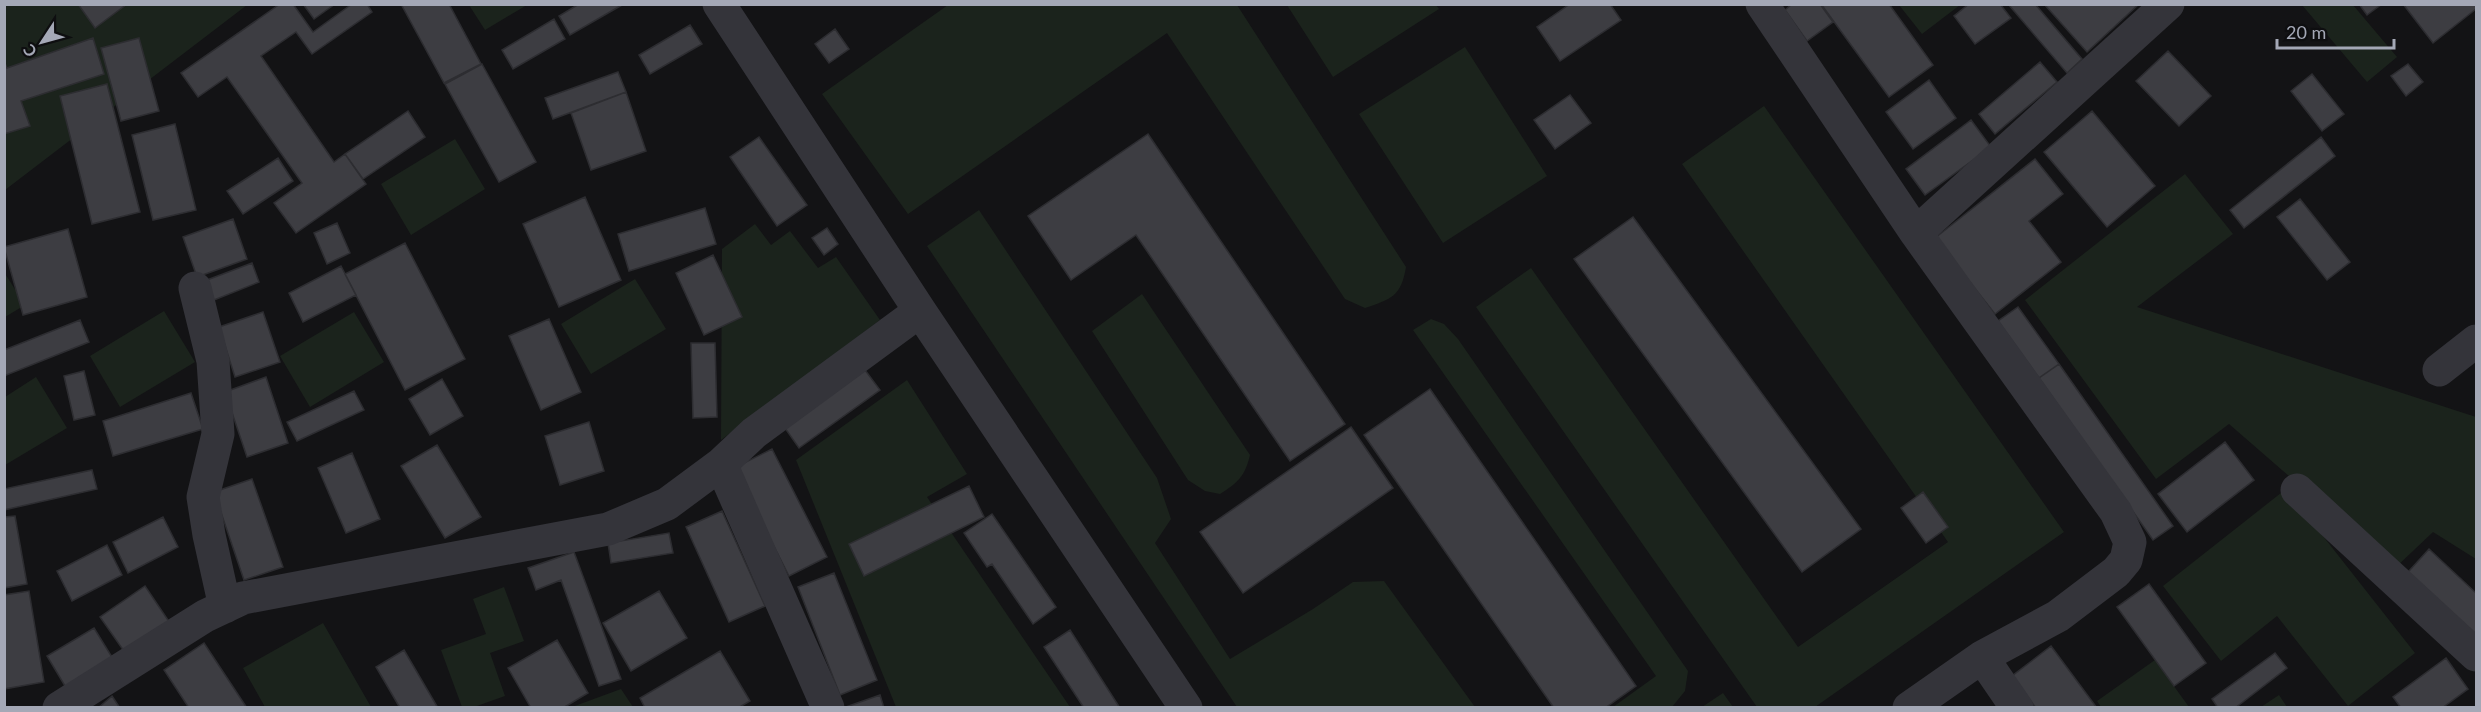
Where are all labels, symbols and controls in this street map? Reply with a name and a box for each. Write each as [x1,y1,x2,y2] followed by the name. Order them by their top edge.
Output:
[12,12,72,72] north arrow
[2277,12,2394,50] scale bar
[2286,21,2326,43] text: 20 m
[18,41,40,61] text: С

